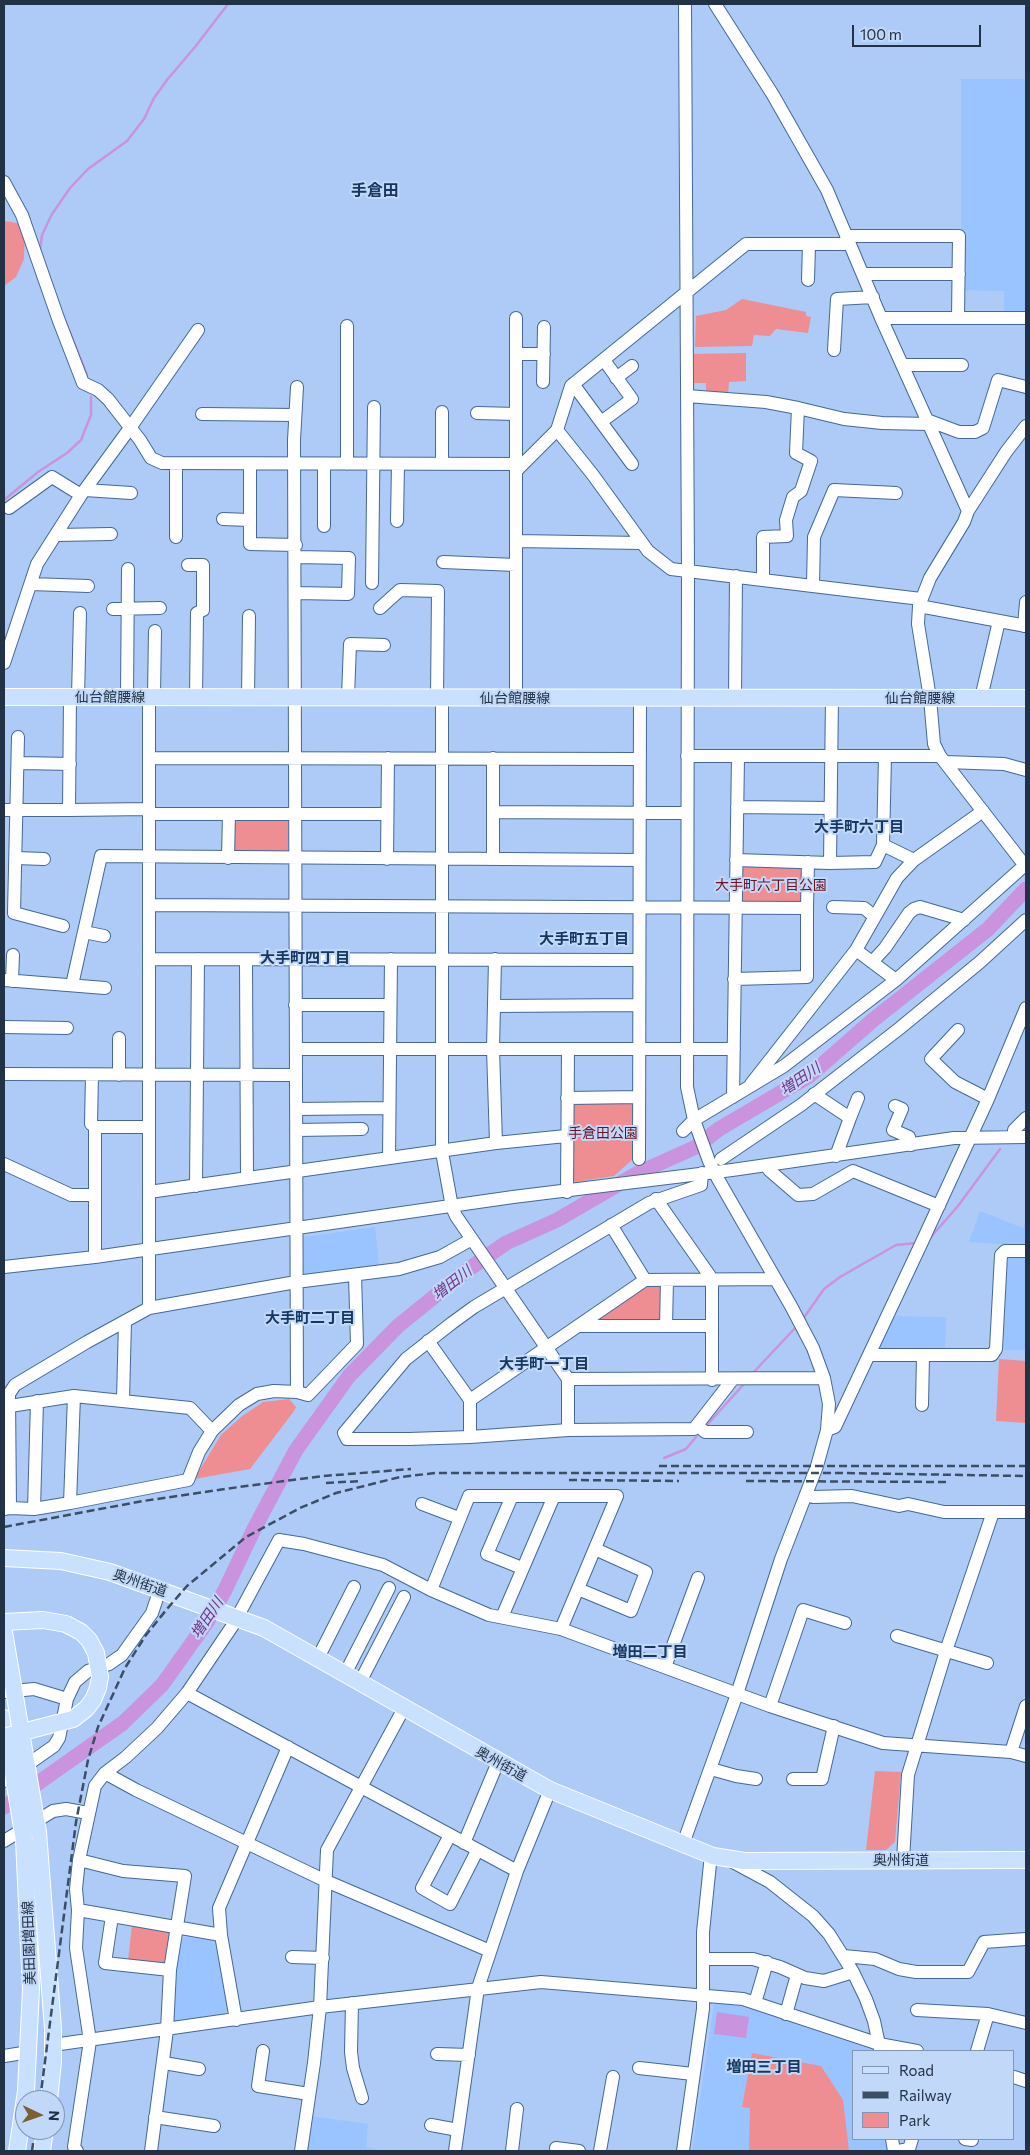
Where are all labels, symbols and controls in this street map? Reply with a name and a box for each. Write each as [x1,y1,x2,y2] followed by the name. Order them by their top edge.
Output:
[855,15,984,47] scale bar
[860,25,902,43] text: 100 m
[351,181,399,201] district label: 手倉田
[75,689,145,705] street label: 仙台館腰線
[480,690,550,706] street label: 仙台館腰線
[885,690,955,706] street label: 仙台館腰線
[814,818,904,836] district label: 大手町六丁目
[715,877,827,893] park label: 大手町六丁目公園
[539,930,629,948] district label: 大手町五丁目
[260,949,350,967] district label: 大手町四丁目
[776,1059,824,1099] water label: 増田川
[568,1125,638,1141] park label: 手倉田公園
[429,1262,475,1304] water label: 増田川
[265,1309,355,1327] district label: 大手町二丁目
[499,1355,589,1373] district label: 大手町一丁目
[111,1566,169,1600] street label: 奥州街道
[187,1594,227,1642] water label: 増田川
[613,1643,687,1661] district label: 増田二丁目
[472,1743,530,1785] street label: 奥州街道
[873,1852,929,1868] street label: 奥州街道
[19,1901,39,1985] street label: 美田園増田線
[852,2050,1015,2140] legend
[727,2058,801,2076] district label: 増田三丁目
[899,2061,934,2079] text: Road
[899,2086,952,2104] text: Railway
[15,2090,65,2140] north arrow
[46,2110,63,2121] text: N
[899,2111,930,2129] text: Park

